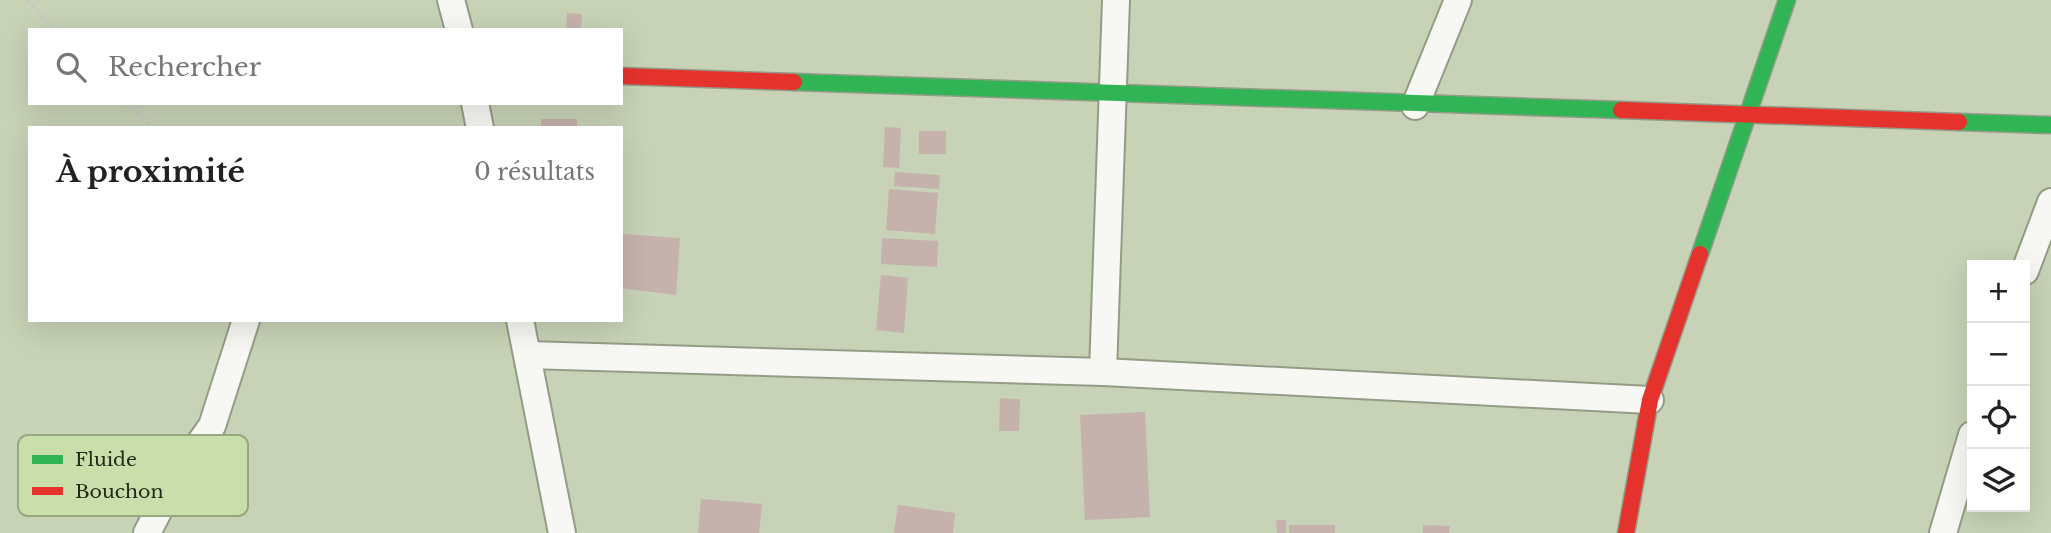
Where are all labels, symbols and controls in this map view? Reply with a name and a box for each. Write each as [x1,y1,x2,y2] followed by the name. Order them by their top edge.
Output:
[28,28,623,105] search box
[52,48,90,86] icon: search
[108,51,261,83] text: Rechercher
[56,153,245,190] text: À proximité
[474,158,595,186] text: 0 résultats
[1967,260,2030,512] map controls
[1967,260,2030,323] button: +
[1967,323,2030,386] button: −
[1967,386,2030,449] button: locate
[18,435,248,516] legend
[75,448,137,471] text: Fluide
[1967,449,2030,512] button: layers
[75,480,164,503] text: Bouchon

